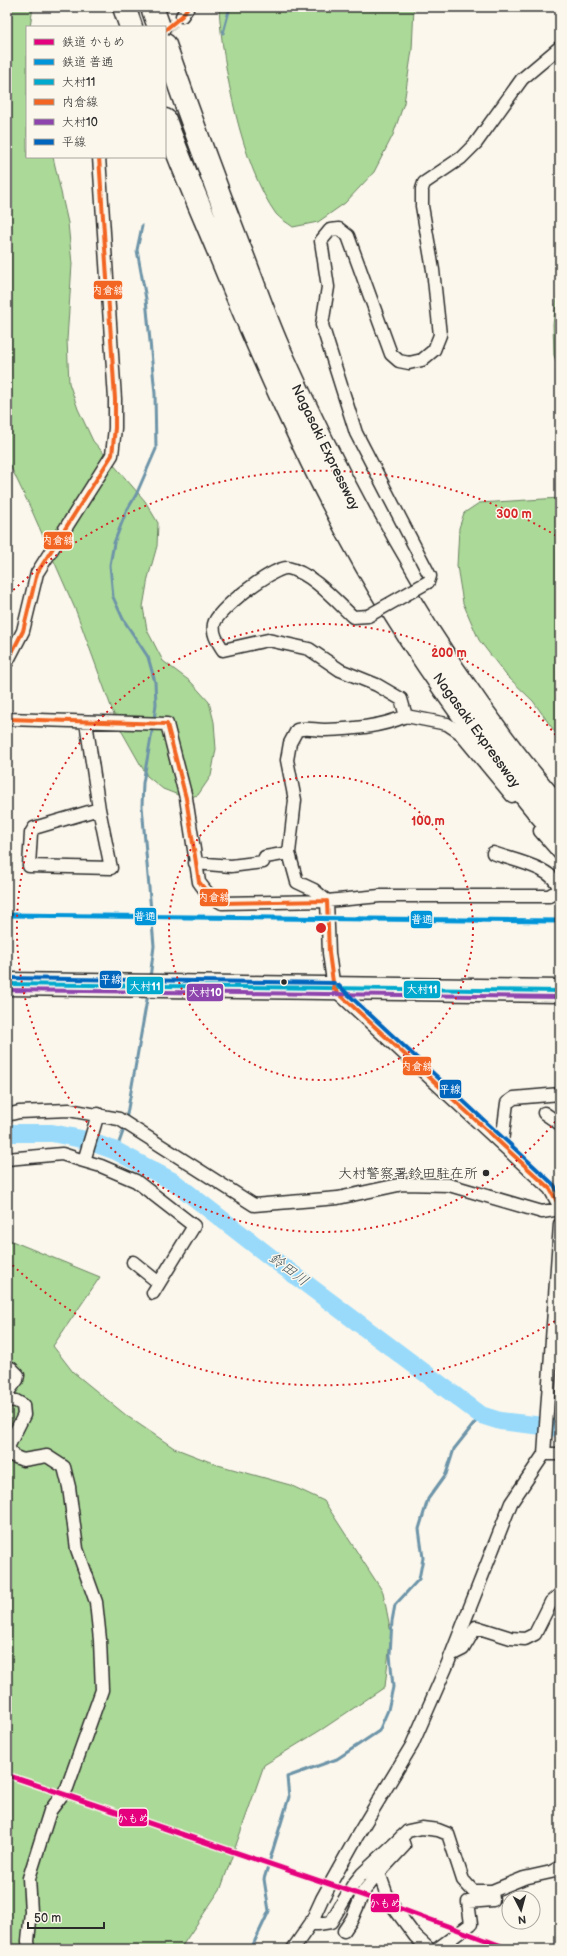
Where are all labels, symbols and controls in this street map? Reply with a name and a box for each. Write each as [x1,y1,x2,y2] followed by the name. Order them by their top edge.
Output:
[26,26,166,158] legend
[62,35,125,50] text: 鉄道 かもめ
[62,55,113,70] text: 鉄道 普通
[62,75,95,90] text: 大村11
[62,95,98,110] text: 内倉線
[62,115,98,130] text: 大村10
[62,135,86,150] text: 平線
[93,280,123,300] line badge: 内倉線
[92,284,125,297] text: 内倉線
[288,382,364,513] street label: Nagasaki Expressway
[496,507,532,522] text: 300 m
[43,531,73,550] line badge: 内倉線
[42,534,75,547] text: 内倉線
[431,646,467,661] text: 200 m
[429,670,524,791] street label: Nagasaki Expressway
[411,814,445,829] text: 100 m
[199,888,229,907] line badge: 内倉線
[198,891,231,904] text: 内倉線
[134,907,157,926] line badge: 普通
[134,910,156,923] text: 普通
[410,910,433,929] line badge: 普通
[411,913,433,926] text: 普通
[314,921,328,935] centre of rings
[99,970,122,989] line badge: 平線
[100,973,122,986] text: 平線
[126,976,164,995] line badge: 大村11
[279,977,289,987] unlabelled marker
[129,980,161,993] text: 大村11
[403,980,441,999] line badge: 大村11
[186,983,224,1002] line badge: 大村10
[406,983,438,996] text: 大村11
[188,986,222,999] text: 大村10
[402,1056,432,1076] line badge: 内倉線
[401,1060,434,1073] text: 内倉線
[439,1079,462,1099] line badge: 平線
[439,1083,461,1096] text: 平線
[338,1165,478,1182] place label: 大村警察署鈴田駐在所
[481,1168,491,1178] marker: 大村警察署鈴田駐在所
[265,1248,312,1291] water label: 鈴田川
[118,1808,148,1827] line badge: かもめ
[117,1812,150,1825] text: かもめ
[501,1890,541,1930] north arrow
[370,1893,400,1913] line badge: かもめ
[369,1897,402,1910] text: かもめ
[28,1904,104,1930] scale bar
[34,1911,61,1926] text: 50 m
[517,1913,527,1926] text: N

